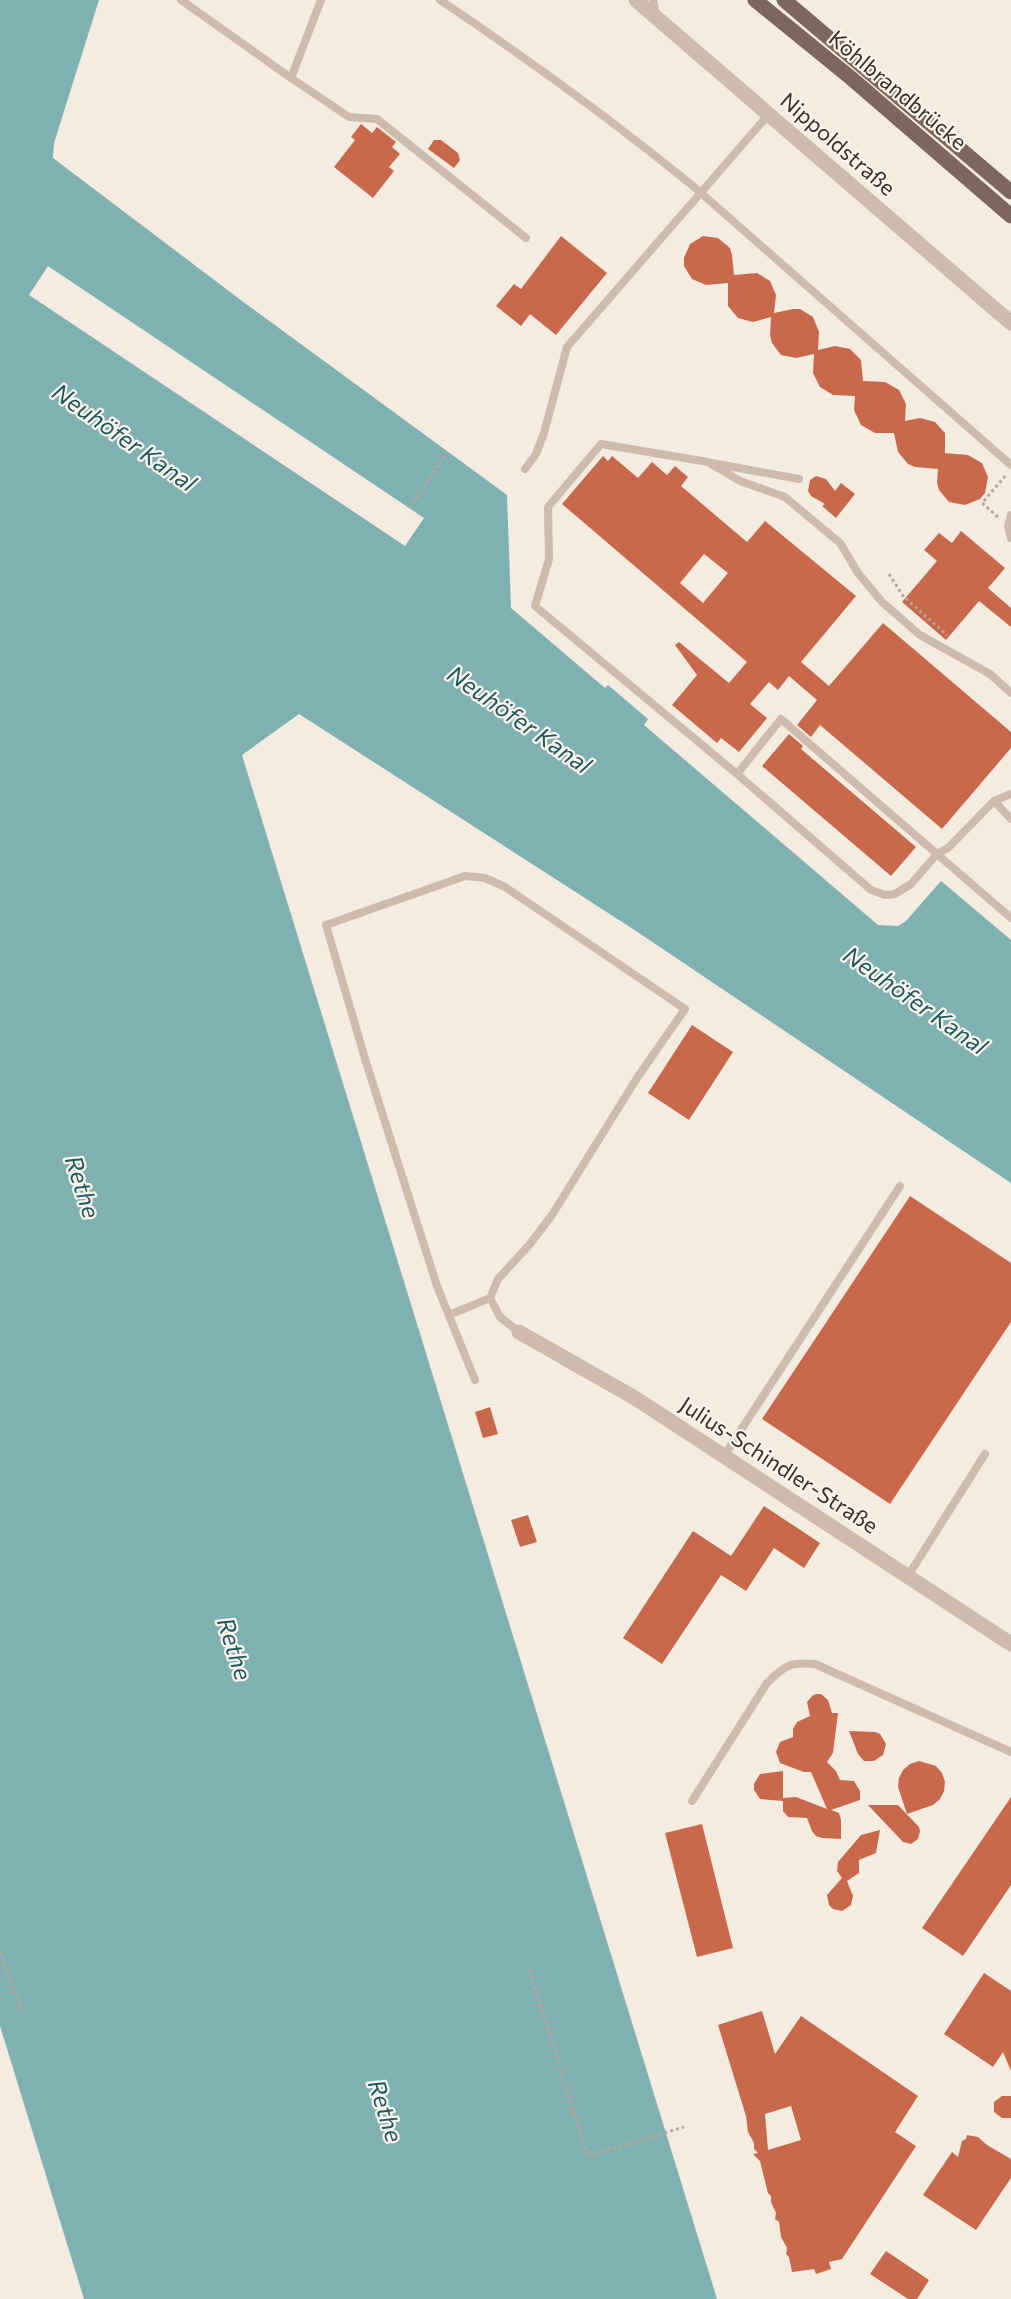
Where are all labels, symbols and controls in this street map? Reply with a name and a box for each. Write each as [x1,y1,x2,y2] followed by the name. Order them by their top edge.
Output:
[824,24,973,155] street label: Köhlbrandbrücke
[775,86,901,201] street label: Nippoldstraße
[47,376,203,498] water label: Neuhöfer Kanal
[442,658,598,780] water label: Neuhöfer Kanal
[838,939,994,1061] water label: Neuhöfer Kanal
[60,1152,107,1222] water label: Rethe
[675,1390,883,1539] street label: Julius-Schindler-Straße
[212,1614,259,1684] water label: Rethe
[363,2076,410,2146] water label: Rethe

